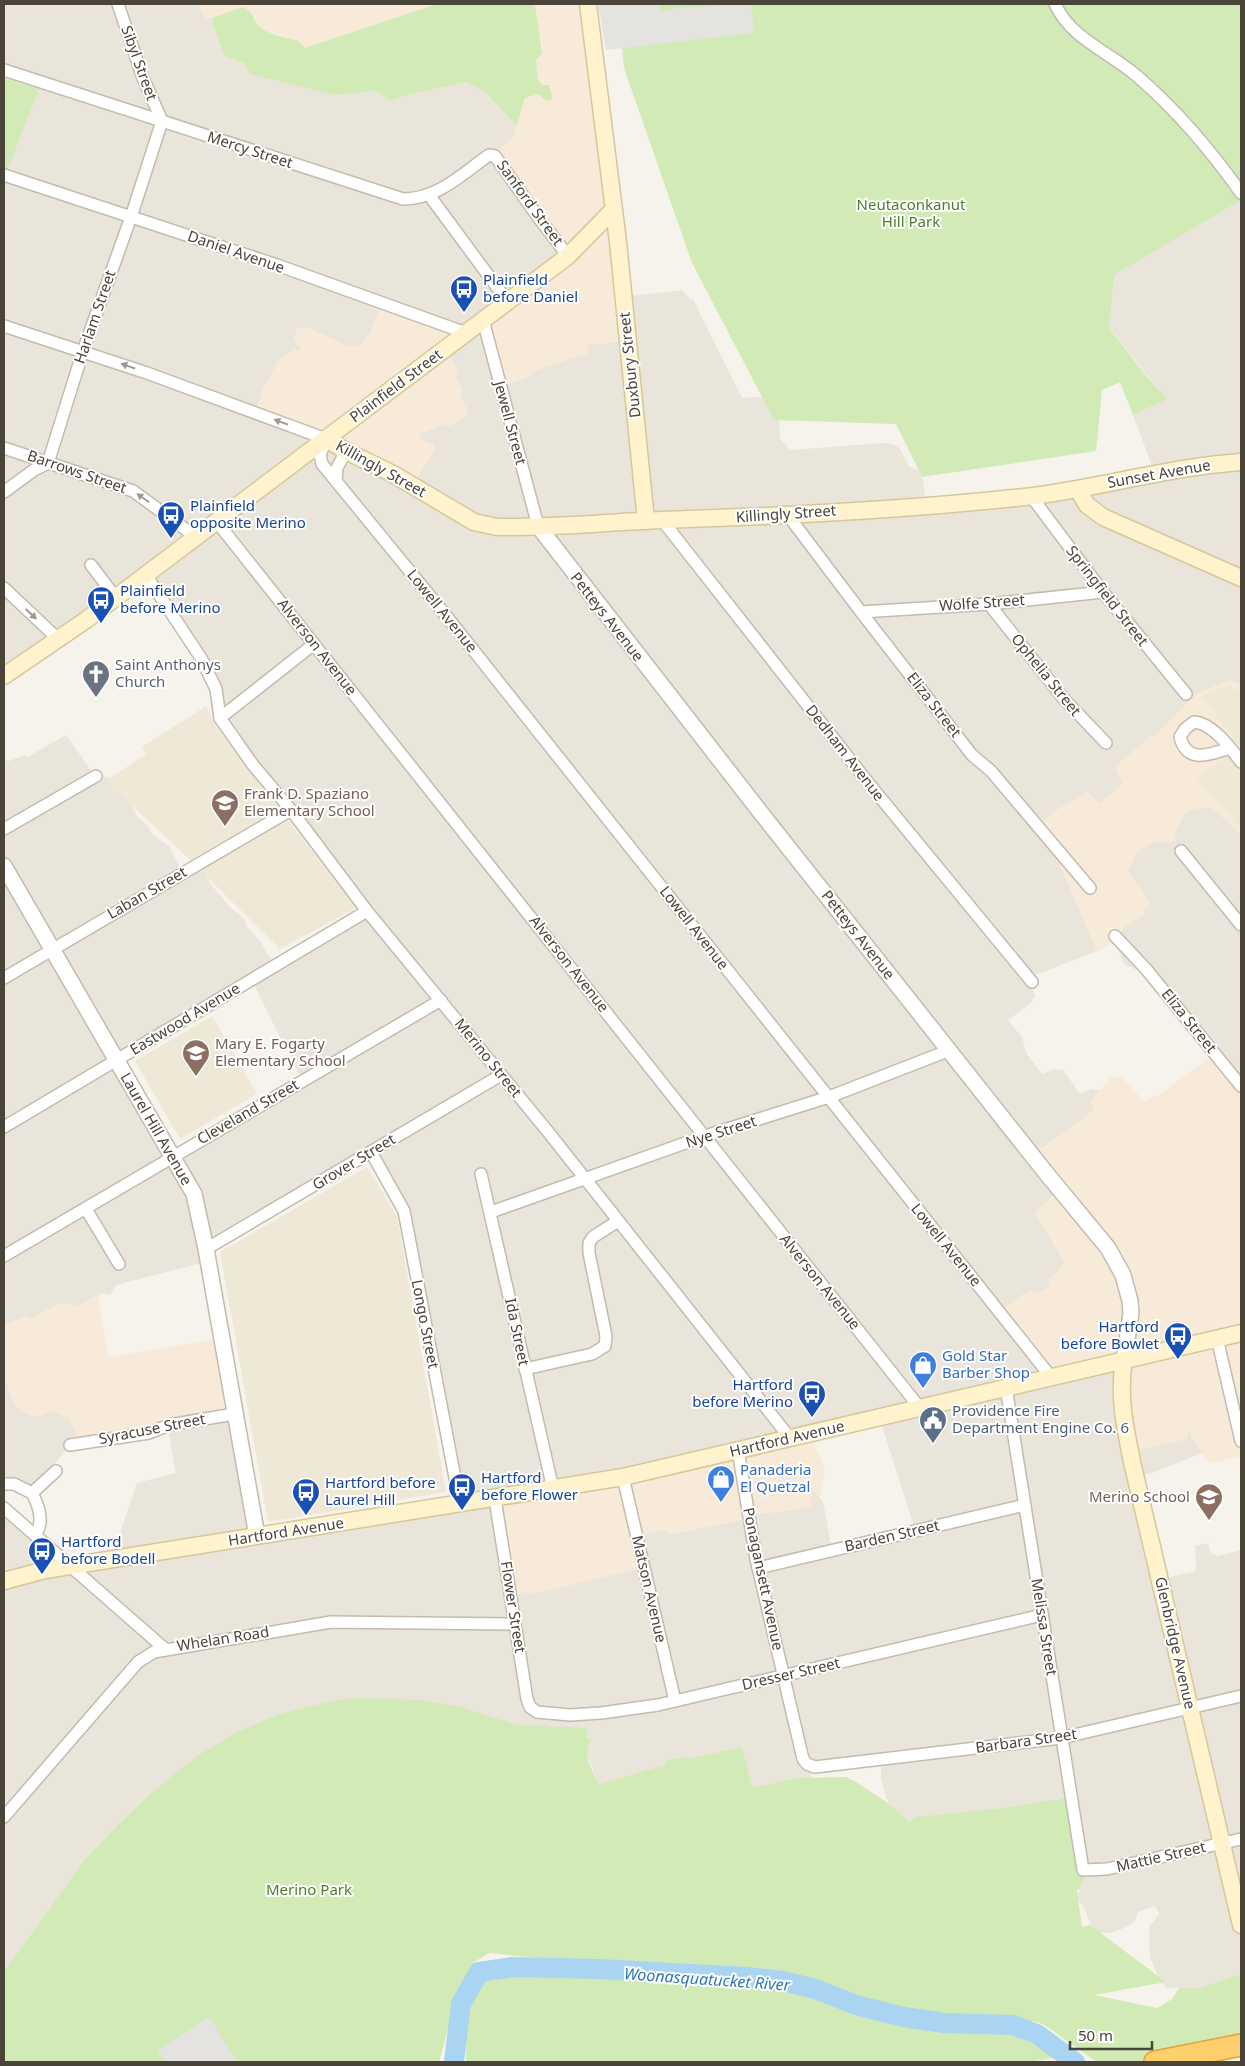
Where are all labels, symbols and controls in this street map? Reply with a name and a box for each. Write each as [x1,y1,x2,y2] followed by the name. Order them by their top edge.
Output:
[117,22,163,103] street label: Sibyl Street
[205,126,296,172] street label: Mercy Street
[493,156,569,250] street label: Sanford Street
[857,194,966,231] park label: Neutaconkanut Hill Park
[185,225,288,277] street label: Daniel Avenue
[69,267,120,366] street label: Harlam Street
[483,269,578,306] place label: Plainfield before Daniel
[449,274,479,313] bus stop icon: Plainfield before Daniel
[613,311,645,419] street label: Duxbury Street
[345,344,446,427] street label: Plainfield Street
[120,362,135,370] one-way arrow
[490,377,532,467] street label: Jewell Street
[273,418,288,425] one-way arrow
[333,435,431,502] street label: Killingly Street
[25,445,130,498] street label: Barrows Street
[1106,454,1212,492] street label: Sunset Avenue
[136,493,150,503] one-way arrow
[190,495,306,532] place label: Plainfield opposite Merino
[735,499,837,526] street label: Killingly Street
[156,500,186,539] bus stop icon: Plainfield opposite Merino
[1062,541,1154,650] street label: Springfield Street
[403,565,482,656] street label: Lowell Avenue
[567,568,649,665] street label: Petteys Avenue
[120,580,221,617] place label: Plainfield before Merino
[86,585,116,624] bus stop icon: Plainfield before Merino
[938,589,1026,615] street label: Wolfe Street
[274,594,362,699] street label: Alverson Avenue
[25,608,37,620] one-way arrow
[1007,629,1087,720] street label: Ophelia Street
[115,654,221,691] place label: Saint Anthonys Church
[81,659,111,698] church icon: Saint Anthonys Church
[903,668,967,741] street label: Eliza Street
[802,700,890,805] street label: Dedham Avenue
[244,783,375,820] place label: Frank D. Spaziano Elementary School
[210,788,240,827] school or university icon: Frank D. Spaziano Elementary School
[103,861,191,923] street label: Laban Street
[656,881,734,973] street label: Lowell Avenue
[818,886,900,983] street label: Petteys Avenue
[526,911,614,1016] street label: Alverson Avenue
[126,977,243,1059] street label: Eastwood Avenue
[1158,984,1222,1057] street label: Eliza Street
[451,1014,527,1102] street label: Merino Street
[215,1033,346,1070] place label: Mary E. Fogarty Elementary School
[181,1038,211,1077] school or university icon: Mary E. Fogarty Elementary School
[116,1069,197,1188] street label: Laurel Hill Avenue
[193,1074,302,1148] street label: Cleveland Street
[683,1110,759,1152] street label: Nye Street
[308,1128,399,1194] street label: Grover Street
[907,1199,986,1290] street label: Lowell Avenue
[776,1229,866,1333] street label: Alverson Avenue
[408,1278,445,1371] street label: Longo Street
[501,1296,535,1368] street label: Ida Street
[1061,1316,1160,1353] place label: Hartford before Bowlet
[1163,1321,1193,1360] bus stop icon: Hartford before Bowlet
[942,1345,1030,1382] place label: Gold Star Barber Shop
[908,1350,938,1389] shop icon: Gold Star Barber Shop
[692,1374,793,1411] place label: Hartford before Merino
[797,1379,827,1418] bus stop icon: Hartford before Merino
[952,1400,1129,1437] place label: Providence Fire Department Engine Co. 6
[918,1405,948,1444] public building icon: Providence Fire Department Engine Co. 6
[97,1408,207,1448] street label: Syracuse Street
[727,1415,846,1461] street label: Hartford Avenue
[740,1459,811,1496] place label: Panaderia El Quetzal
[706,1464,736,1503] shop icon: Panaderia El Quetzal
[481,1467,578,1504] place label: Hartford before Flower
[325,1472,436,1509] place label: Hartford before Laurel Hill
[447,1472,477,1511] bus stop icon: Hartford before Flower
[291,1477,321,1516] bus stop icon: Hartford before Laurel Hill
[1194,1482,1224,1521] school or university icon: Merino School
[1089,1486,1190,1506] place label: Merino School
[739,1505,789,1652] street label: Ponagansett Avenue
[226,1512,345,1550] street label: Hartford Avenue
[842,1514,942,1556] street label: Barden Street
[61,1531,155,1568] place label: Hartford before Bodell
[628,1533,672,1644] street label: Matson Avenue
[27,1536,57,1575] bus stop icon: Hartford before Bodell
[497,1560,531,1655] street label: Flower Street
[1151,1575,1201,1711] street label: Glenbridge Avenue
[1027,1577,1063,1678] street label: Melissa Street
[175,1621,270,1655] street label: Whelan Road
[740,1652,842,1694] street label: Dresser Street
[974,1723,1078,1757] street label: Barbara Street
[1114,1836,1208,1876] street label: Mattie Street
[266,1879,352,1899] park label: Merino Park
[623,1962,791,1996] water label: Woonasquatucket River
[1070,2018,1152,2050] scale bar
[1078,2025,1113,2045] text: 50 m

